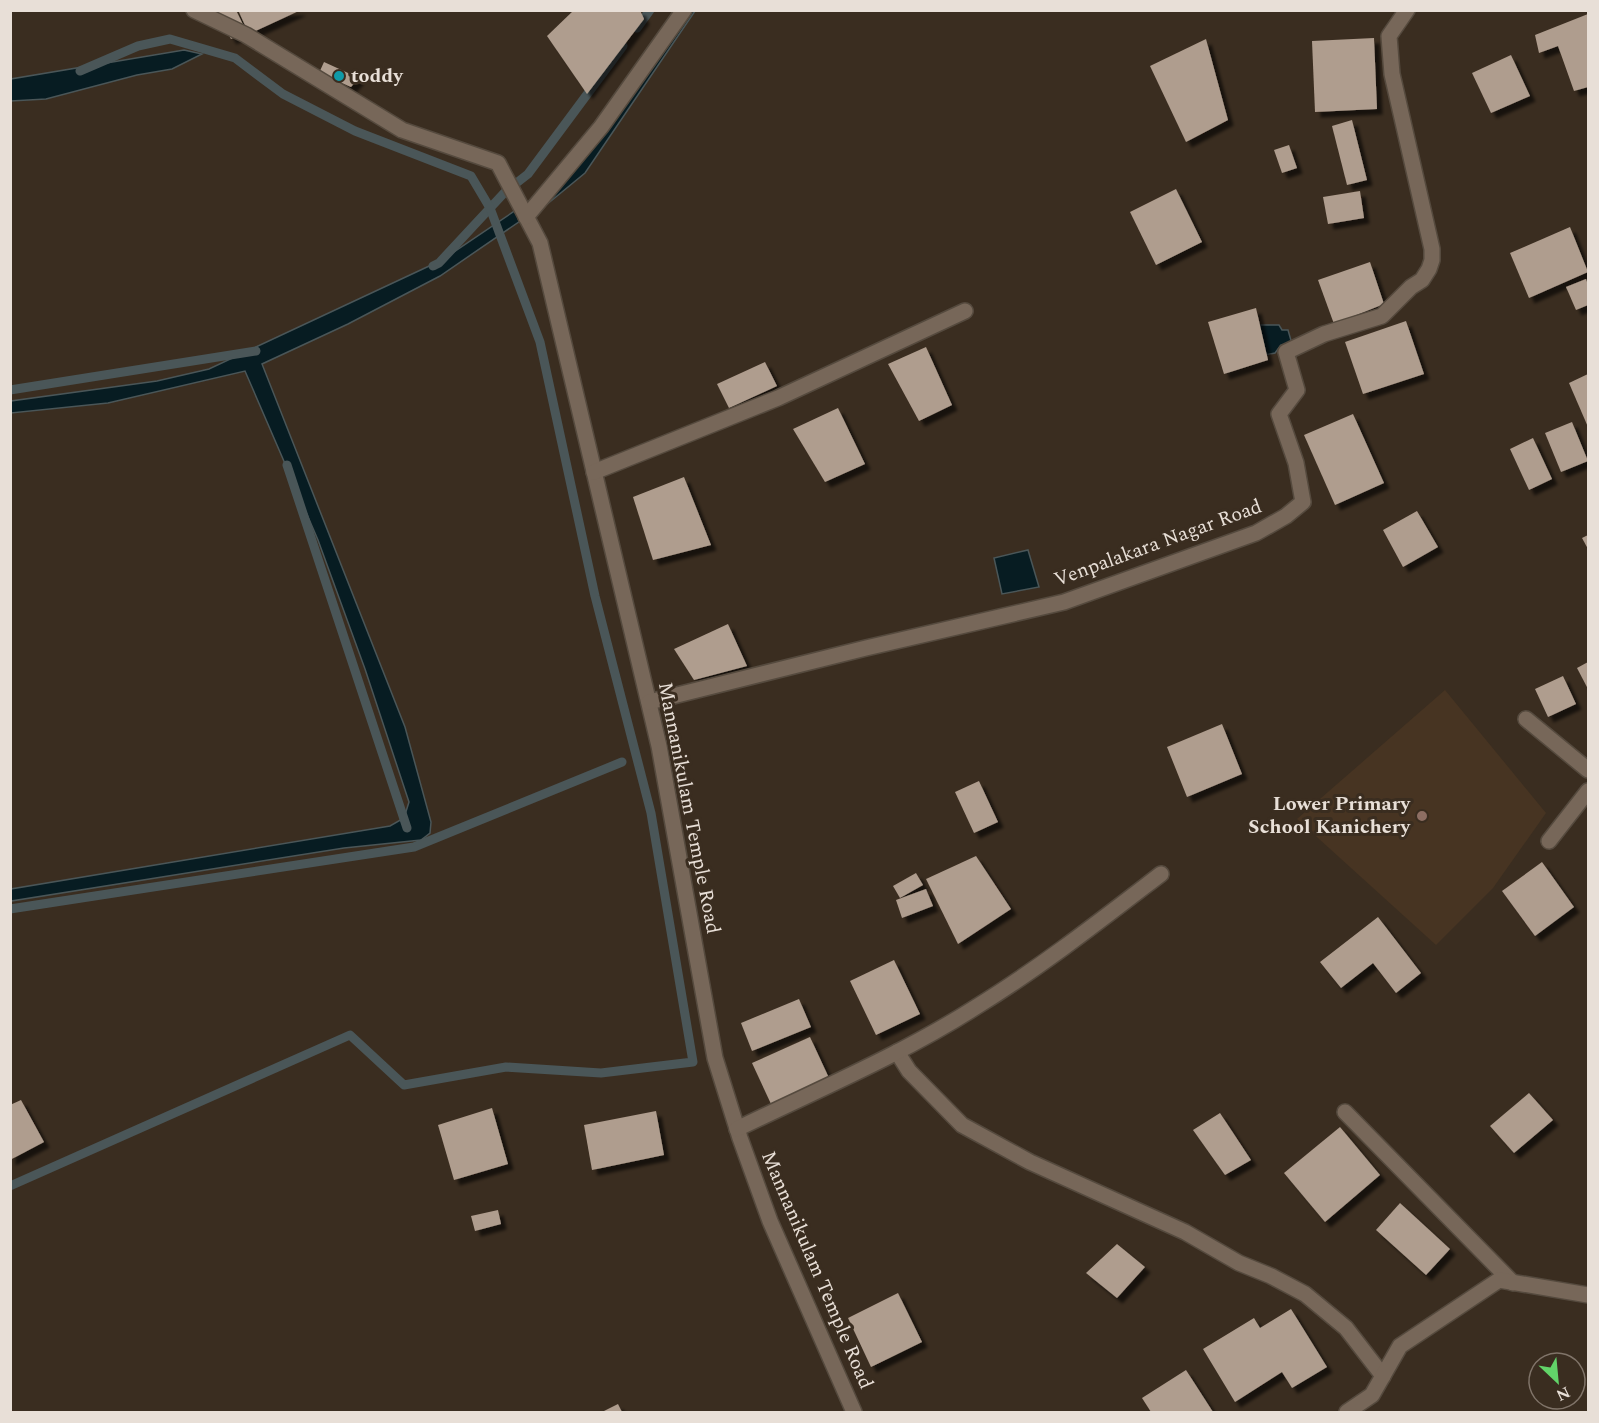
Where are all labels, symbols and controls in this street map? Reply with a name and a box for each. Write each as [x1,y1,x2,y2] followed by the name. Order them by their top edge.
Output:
[351,61,404,91] place label: toddy
[332,69,346,83] marker: toddy
[1050,491,1266,595] street label: Venpalakara Nagar Road
[650,679,728,937] street label: Mannanikulam Temple Road
[1248,789,1411,842] place label: Lower Primary School Kanichery
[1415,809,1429,823] marker: Lower Primary School Kanichery
[753,1146,881,1394] street label: Mannanikulam Temple Road
[1527,1351,1587,1411] north arrow
[1552,1380,1574,1407] text: N

